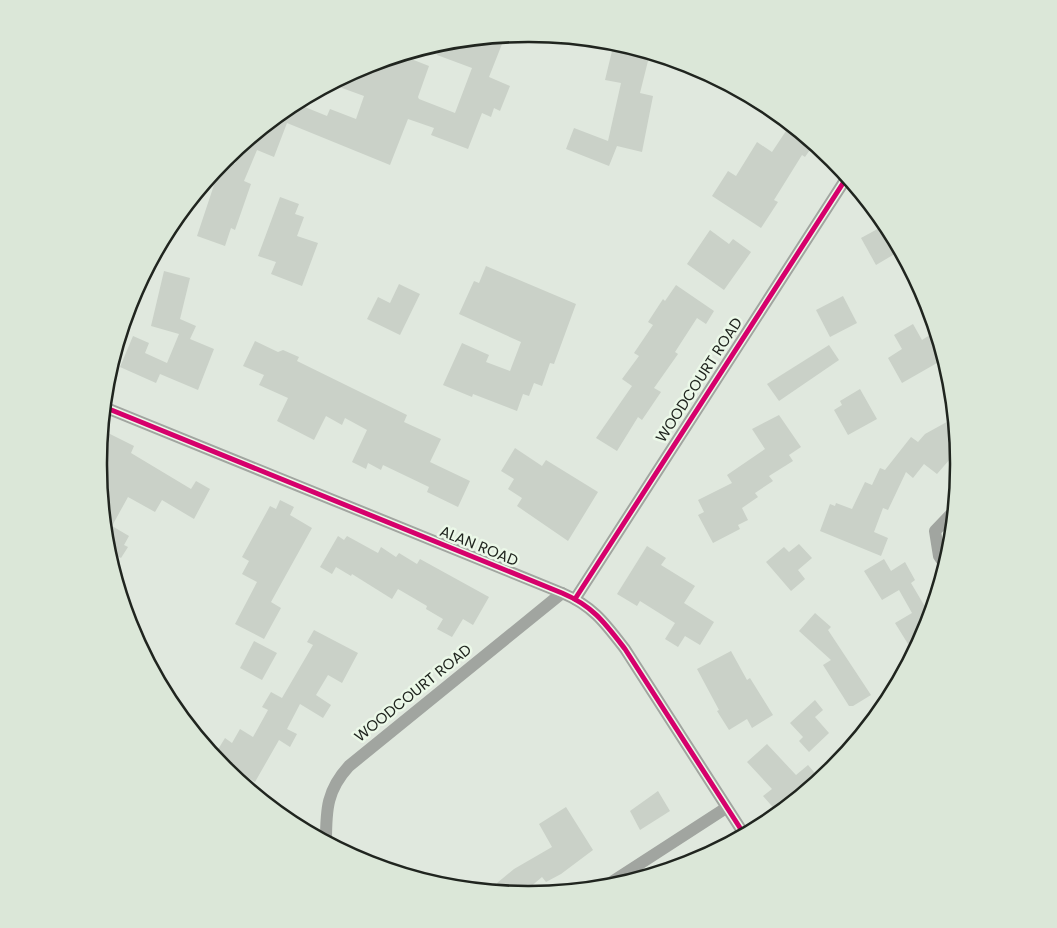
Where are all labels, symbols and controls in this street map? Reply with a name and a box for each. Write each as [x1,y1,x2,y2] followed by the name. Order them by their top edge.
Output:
[650,313,747,446] street label: WOODCOURT ROAD
[437,520,522,571] street label: ALAN ROAD
[350,639,476,746] street label: WOODCOURT ROAD

